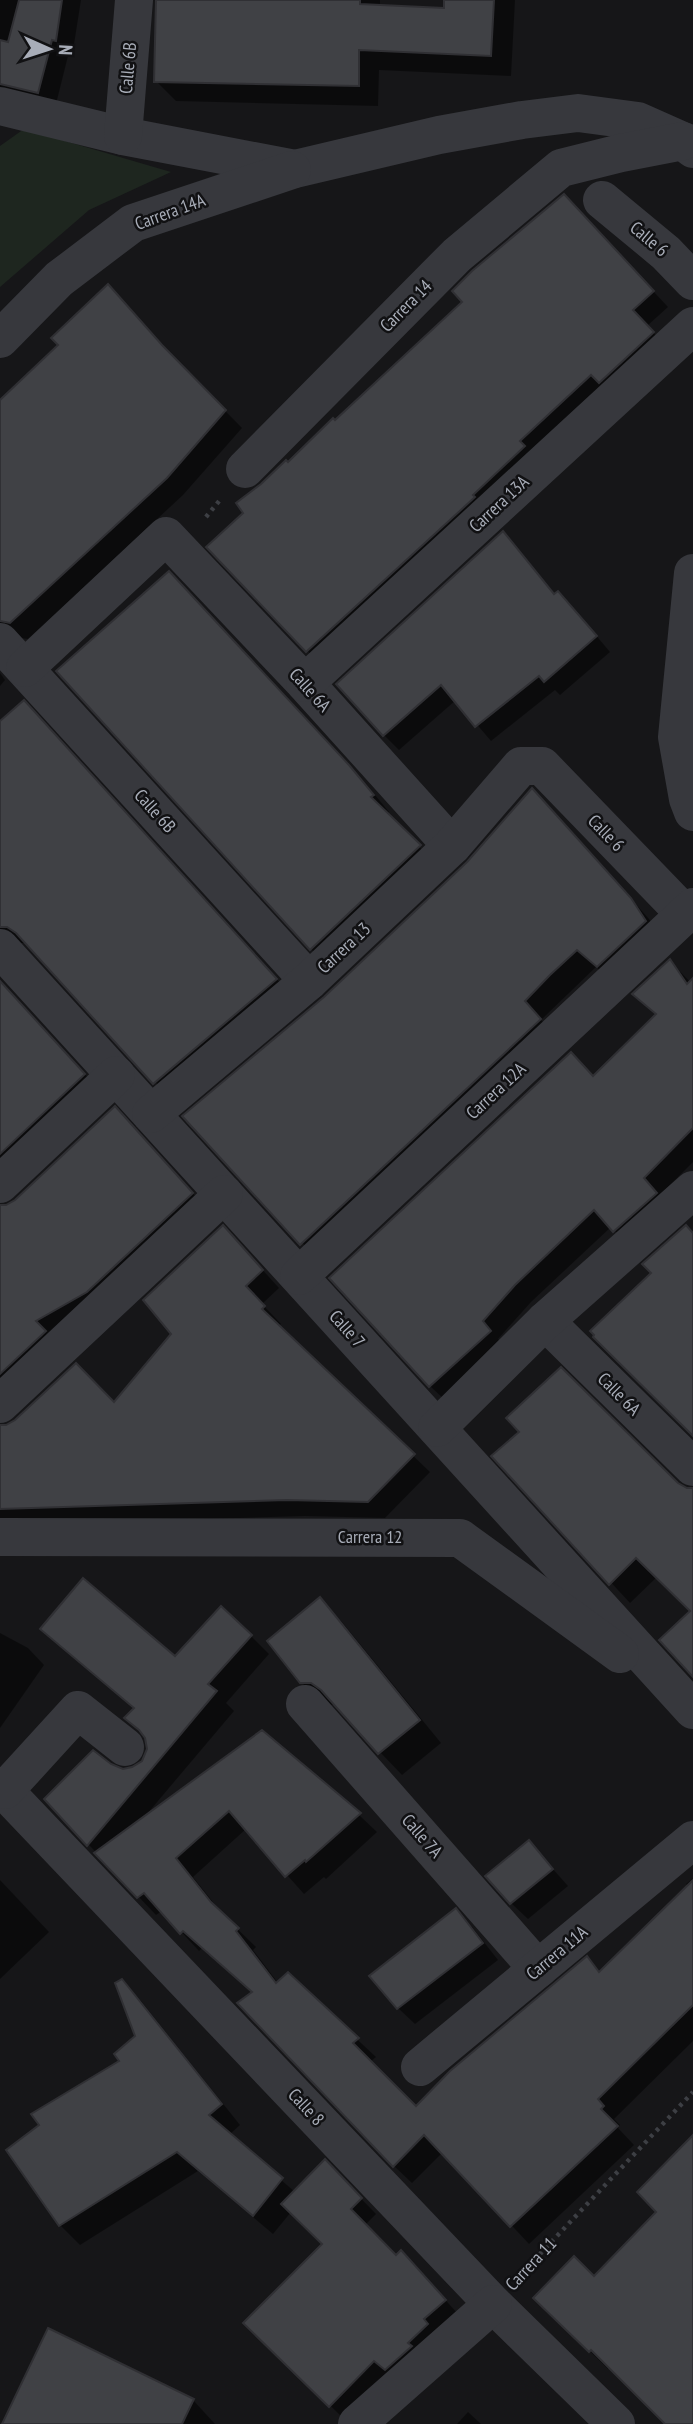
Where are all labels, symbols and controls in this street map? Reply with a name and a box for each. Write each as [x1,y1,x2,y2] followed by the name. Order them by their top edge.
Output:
[14,14,84,84] north arrow
[114,41,141,95] street label: Calle 6B
[54,44,78,56] text: N
[132,188,209,235] street label: Carrera 14A
[625,216,673,261] street label: Calle 6
[375,275,437,337] street label: Carrera 14
[464,470,534,537] street label: Carrera 13A
[285,663,336,717] street label: Calle 6A
[130,784,181,837] street label: Calle 6B
[583,809,630,856] street label: Calle 6
[312,917,375,978] street label: Carrera 13
[461,1057,531,1124] street label: Carrera 12A
[324,1305,370,1352] street label: Calle 7
[593,1367,646,1420] street label: Calle 6A
[338,1525,402,1548] street label: Carrera 12
[397,1809,448,1863] street label: Calle 7A
[521,1920,592,1985] street label: Carrera 11A
[283,2083,329,2130] street label: Calle 8
[500,2232,561,2295] street label: Carrera 11

